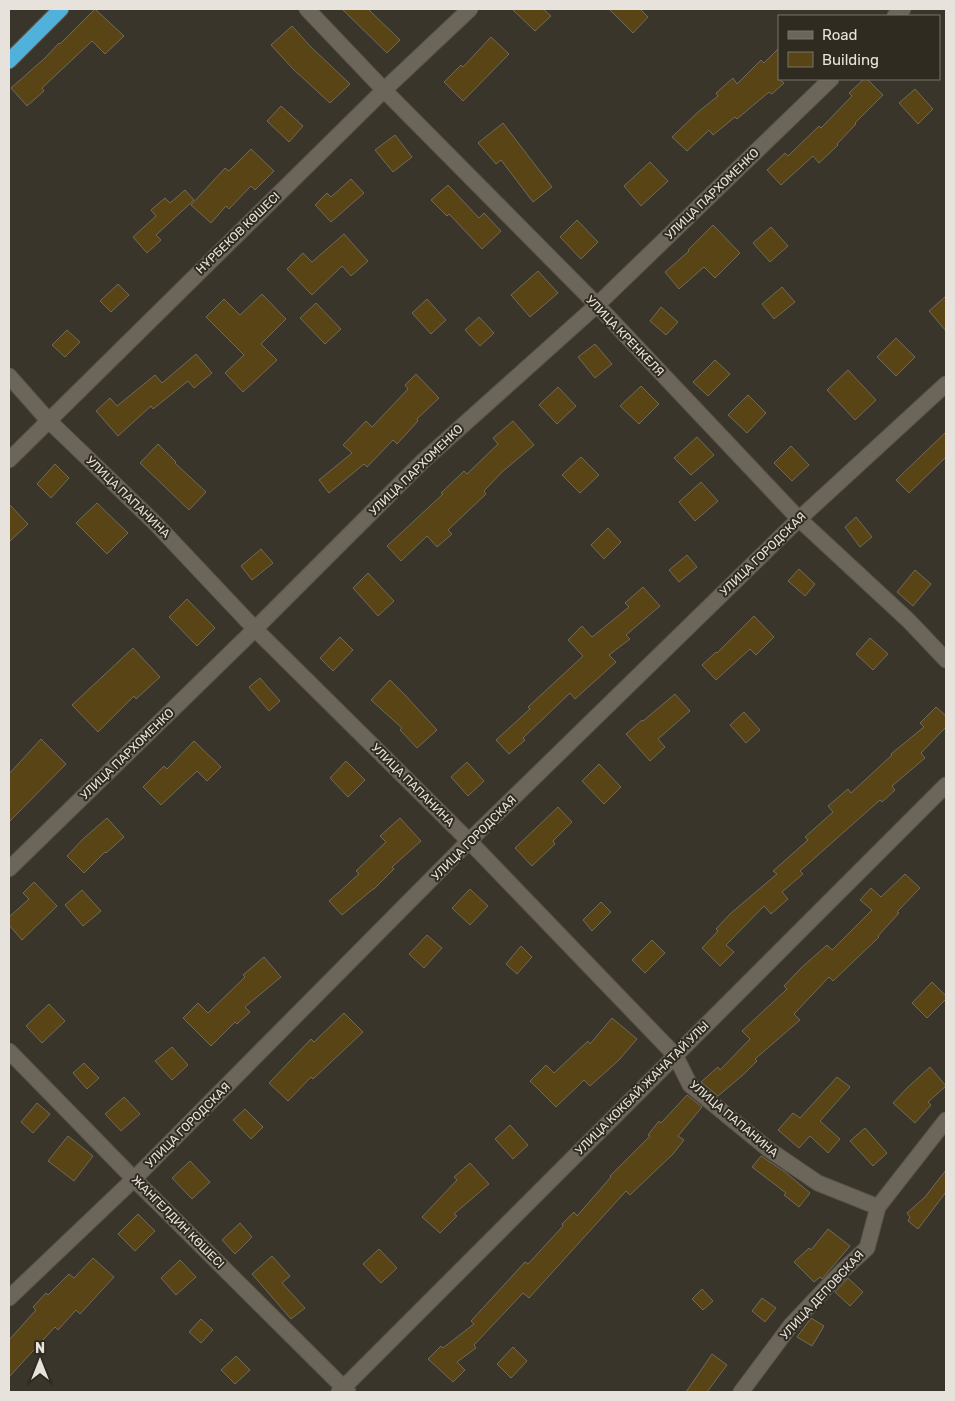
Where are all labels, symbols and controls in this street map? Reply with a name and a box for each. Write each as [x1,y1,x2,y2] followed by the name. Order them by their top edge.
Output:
[778,15,940,80] legend
[822,26,858,44] text: Road
[822,51,879,69] text: Building
[662,146,762,242] street label: УЛИЦА ПАРХОМЕНКО
[193,189,283,277] street label: НҰРБЕКОВ КӨШЕСІ
[583,293,667,379] street label: УЛИЦА КРЕНКЕЛЯ
[366,422,466,518] street label: УЛИЦА ПАРХОМЕНКО
[83,453,173,541] street label: УЛИЦА ПАПАНИНА
[717,509,809,599] street label: УЛИЦА ГОРОДСКАЯ
[77,706,177,802] street label: УЛИЦА ПАРХОМЕНКО
[369,741,457,829] street label: УЛИЦА ПАПАНИНА
[429,793,519,883] street label: УЛИЦА ГОРОДСКАЯ
[572,1018,712,1158] street label: УЛИЦА КОКБАЙ ЖАНАТАЙ УЛЫ
[687,1078,781,1160] street label: УЛИЦА ПАПАНИНА
[143,1080,233,1170] street label: УЛИЦА ГОРОДСКАЯ
[129,1173,227,1271] street label: ЖАНГЕЛДИН КӨШЕСІ
[777,1248,867,1342] street label: УЛИЦА ДЕПОВСКАЯ
[15,1336,65,1386] north arrow
[35,1340,45,1357] text: N

